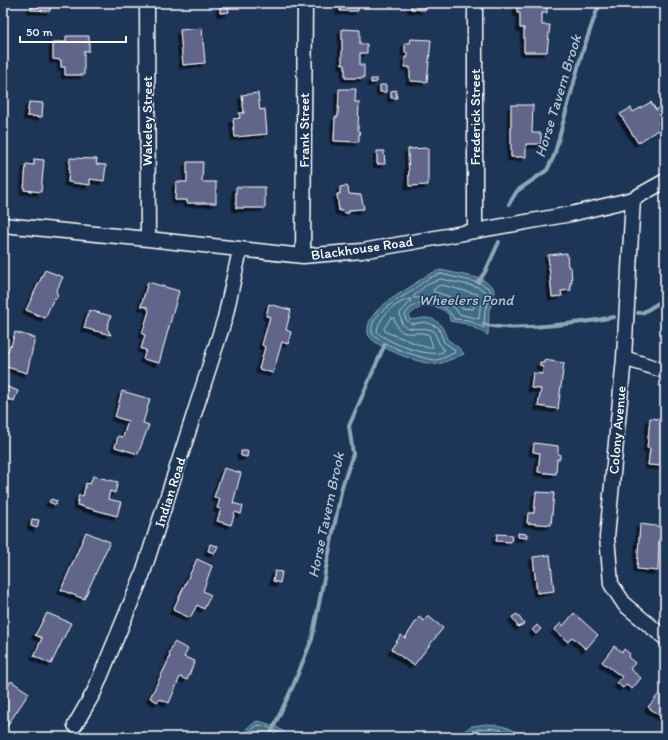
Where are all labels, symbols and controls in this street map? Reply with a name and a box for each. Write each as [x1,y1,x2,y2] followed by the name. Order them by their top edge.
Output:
[20,18,126,44] scale bar
[26,25,52,39] text: 50 m
[531,31,586,160] water label: Horse Tavern Brook
[467,69,484,165] street label: Frederick Street
[139,76,156,166] street label: Wakeley Street
[296,93,313,167] street label: Frank Street
[310,233,415,264] street label: Blackhouse Road
[419,291,515,309] water label: Wheelers Pond
[605,385,630,475] street label: Colony Avenue
[304,450,348,579] water label: Horse Tavern Brook
[151,455,190,529] street label: Indian Road

